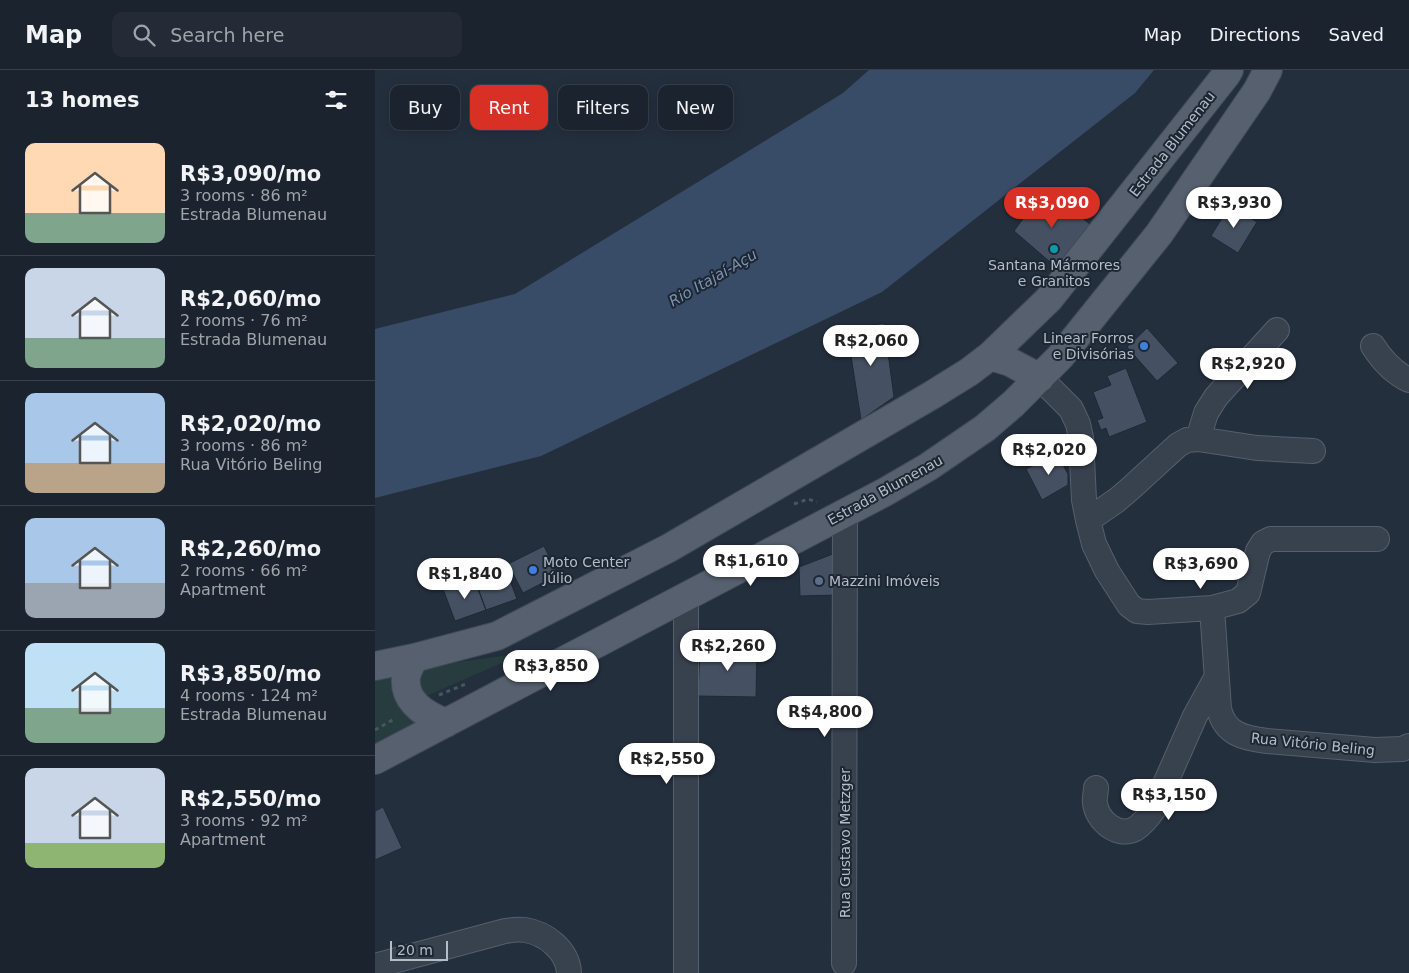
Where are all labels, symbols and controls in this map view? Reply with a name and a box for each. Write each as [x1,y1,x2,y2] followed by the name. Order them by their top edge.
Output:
[112,12,462,57] search box
[25,21,82,49] text: Map
[130,21,158,49] icon: search
[170,24,284,46] text: Search here
[1144,24,1182,45] text: Map
[1210,24,1300,45] text: Directions
[1328,24,1384,45] text: Saved
[390,85,460,130] chip: Buy
[470,85,548,130] chip: Rent
[558,85,648,130] chip: Filters
[658,85,733,130] chip: New
[322,86,350,114] icon: filters
[25,88,140,112] text: 13 homes
[1126,88,1218,200] street label: Estrada Blumenau
[180,162,321,186] text: R$3,090/mo
[65,163,125,223] icon: home
[180,186,308,205] text: 3 rooms · 86 m²
[1006,186,1098,229] pin: R$3,090
[1188,186,1280,229] pin: R$3,930
[1015,193,1089,212] text: R$3,090
[1197,193,1271,212] text: R$3,930
[180,205,327,224] text: Estrada Blumenau
[1048,243,1060,255] marker: Santana Mármores e Granitos
[666,245,760,311] water label: Rio Itajaí-Açu
[988,257,1120,289] place label: Santana Mármores e Granitos
[180,287,321,311] text: R$2,060/mo
[65,288,125,348] icon: home
[180,311,308,330] text: 2 rooms · 76 m²
[825,324,917,367] pin: R$2,060
[180,330,327,349] text: Estrada Blumenau
[1043,330,1134,362] place label: Linear Forros e Divisórias
[834,331,908,350] text: R$2,060
[1138,340,1150,352] marker: Linear Forros e Divisórias
[1202,348,1294,390] pin: R$2,920
[1211,354,1285,373] text: R$2,920
[180,412,321,436] text: R$2,020/mo
[65,413,125,473] icon: home
[1003,434,1095,476] pin: R$2,020
[180,436,308,455] text: 3 rooms · 86 m²
[1012,440,1086,459] text: R$2,020
[825,452,945,528] street label: Estrada Blumenau
[180,455,322,474] text: Rua Vitório Beling
[180,537,321,561] text: R$2,260/mo
[65,538,125,598] icon: home
[705,544,797,587] pin: R$1,610
[1155,548,1247,590] pin: R$3,690
[714,551,788,570] text: R$1,610
[542,554,630,586] place label: Moto Center Júlio
[1164,554,1238,573] text: R$3,690
[419,558,511,600] pin: R$1,840
[180,561,308,580] text: 2 rooms · 66 m²
[428,564,502,583] text: R$1,840
[527,564,539,576] marker: Moto Center Júlio
[829,573,940,589] place label: Mazzini Imóveis
[813,575,825,587] marker: Mazzini Imóveis
[180,580,266,599] text: Apartment
[682,630,774,672] pin: R$2,260
[691,636,765,655] text: R$2,260
[505,650,597,692] pin: R$3,850
[514,656,588,675] text: R$3,850
[180,662,321,686] text: R$3,850/mo
[65,663,125,723] icon: home
[180,686,318,705] text: 4 rooms · 124 m²
[779,696,871,738] pin: R$4,800
[788,702,862,721] text: R$4,800
[180,705,327,724] text: Estrada Blumenau
[1250,730,1376,758] street label: Rua Vitório Beling
[621,742,713,785] pin: R$2,550
[630,749,704,768] text: R$2,550
[837,768,853,918] street label: Rua Gustavo Metzger
[1123,778,1215,821] pin: R$3,150
[1132,785,1206,804] text: R$3,150
[180,787,321,811] text: R$2,550/mo
[65,788,125,848] icon: home
[180,811,308,830] text: 3 rooms · 92 m²
[180,830,266,849] text: Apartment
[390,938,447,961] scale bar
[397,942,433,958] text: 20 m

